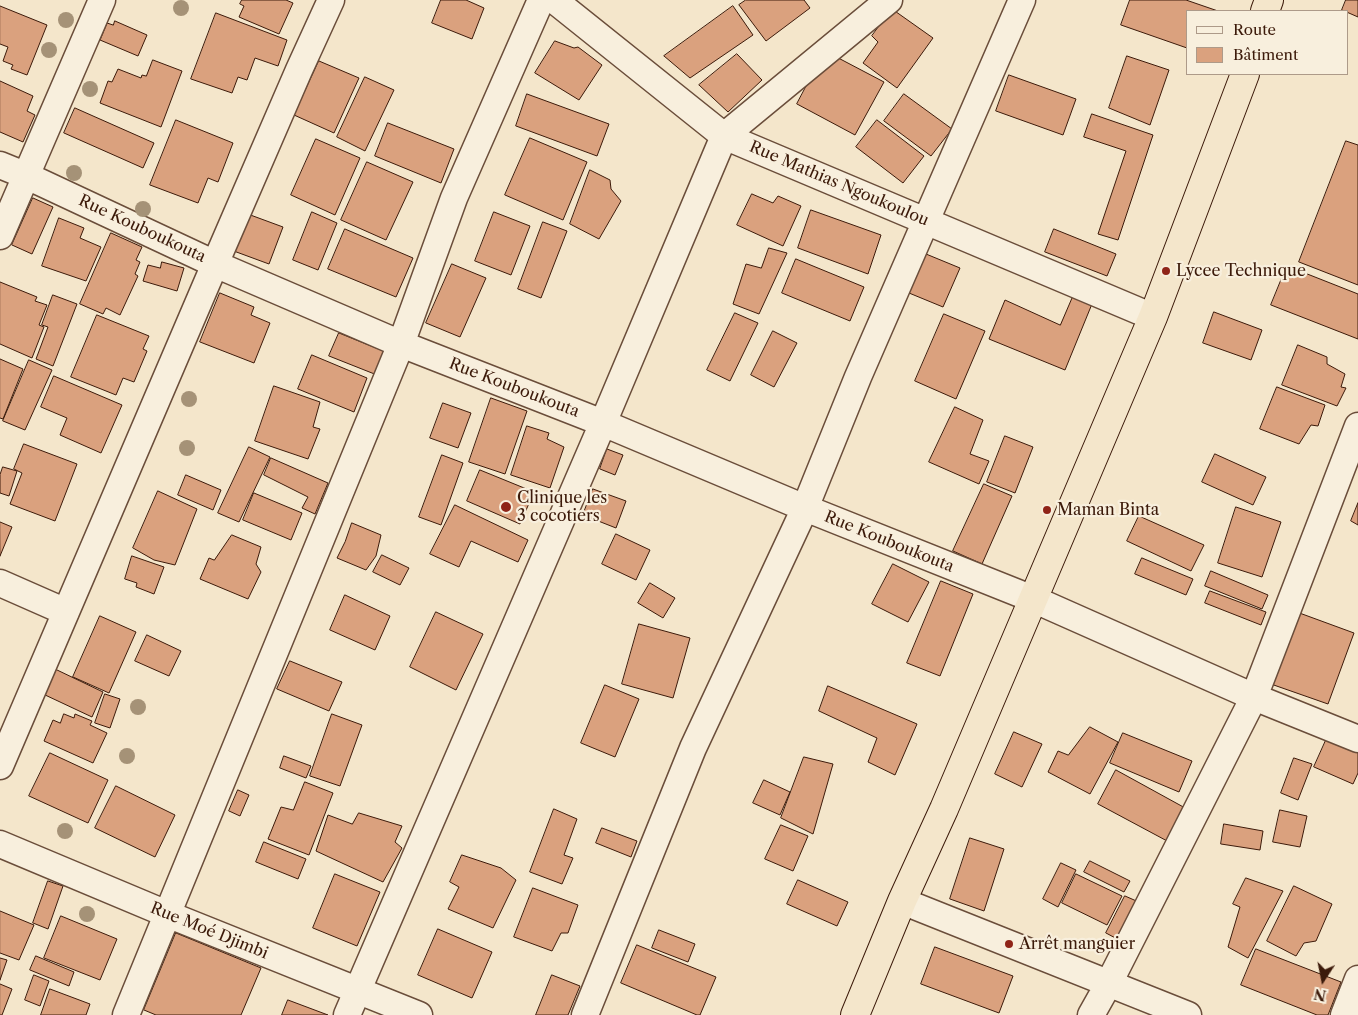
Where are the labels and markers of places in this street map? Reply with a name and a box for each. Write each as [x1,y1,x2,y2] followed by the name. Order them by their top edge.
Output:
[1176,261,1306,281] place label: Lycee Technique
[1160,265,1172,277] marker: Lycee Technique
[517,488,607,526] place label: Clinique les 3 cocotiers
[499,500,513,514] marker: Clinique les 3 cocotiers
[1057,500,1159,520] place label: Maman Binta
[1041,504,1053,516] marker: Maman Binta
[1019,934,1135,954] place label: Arrêt manguier
[1003,938,1015,950] marker: Arrêt manguier

